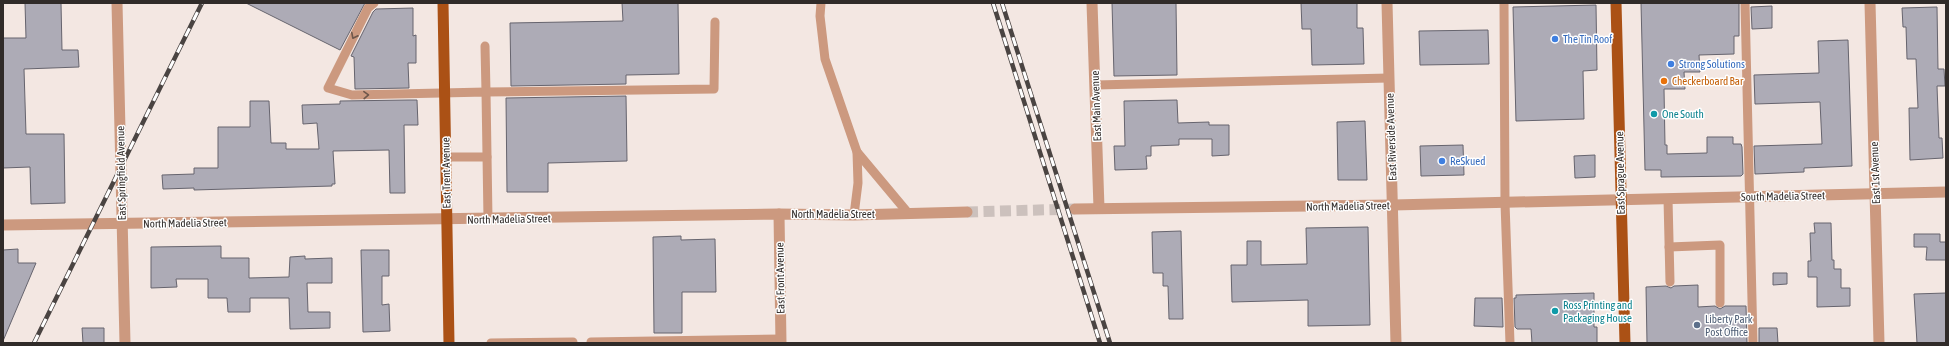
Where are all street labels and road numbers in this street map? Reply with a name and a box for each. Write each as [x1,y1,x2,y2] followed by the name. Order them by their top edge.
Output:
[1089,70,1103,142] street label: East Main Avenue
[1383,93,1399,181] street label: East Riverside Avenue
[114,126,128,220] street label: East Springfield Avenue
[1613,131,1627,215] street label: East Sprague Avenue
[439,137,453,209] street label: East Trent Avenue
[1868,142,1882,204] street label: East 1st Avenue
[1741,189,1825,203] street label: South Madelia Street
[1306,199,1390,213] street label: North Madelia Street
[791,208,875,220] street label: North Madelia Street
[467,212,551,226] street label: North Madelia Street
[143,216,227,230] street label: North Madelia Street
[773,242,787,314] street label: East Front Avenue

